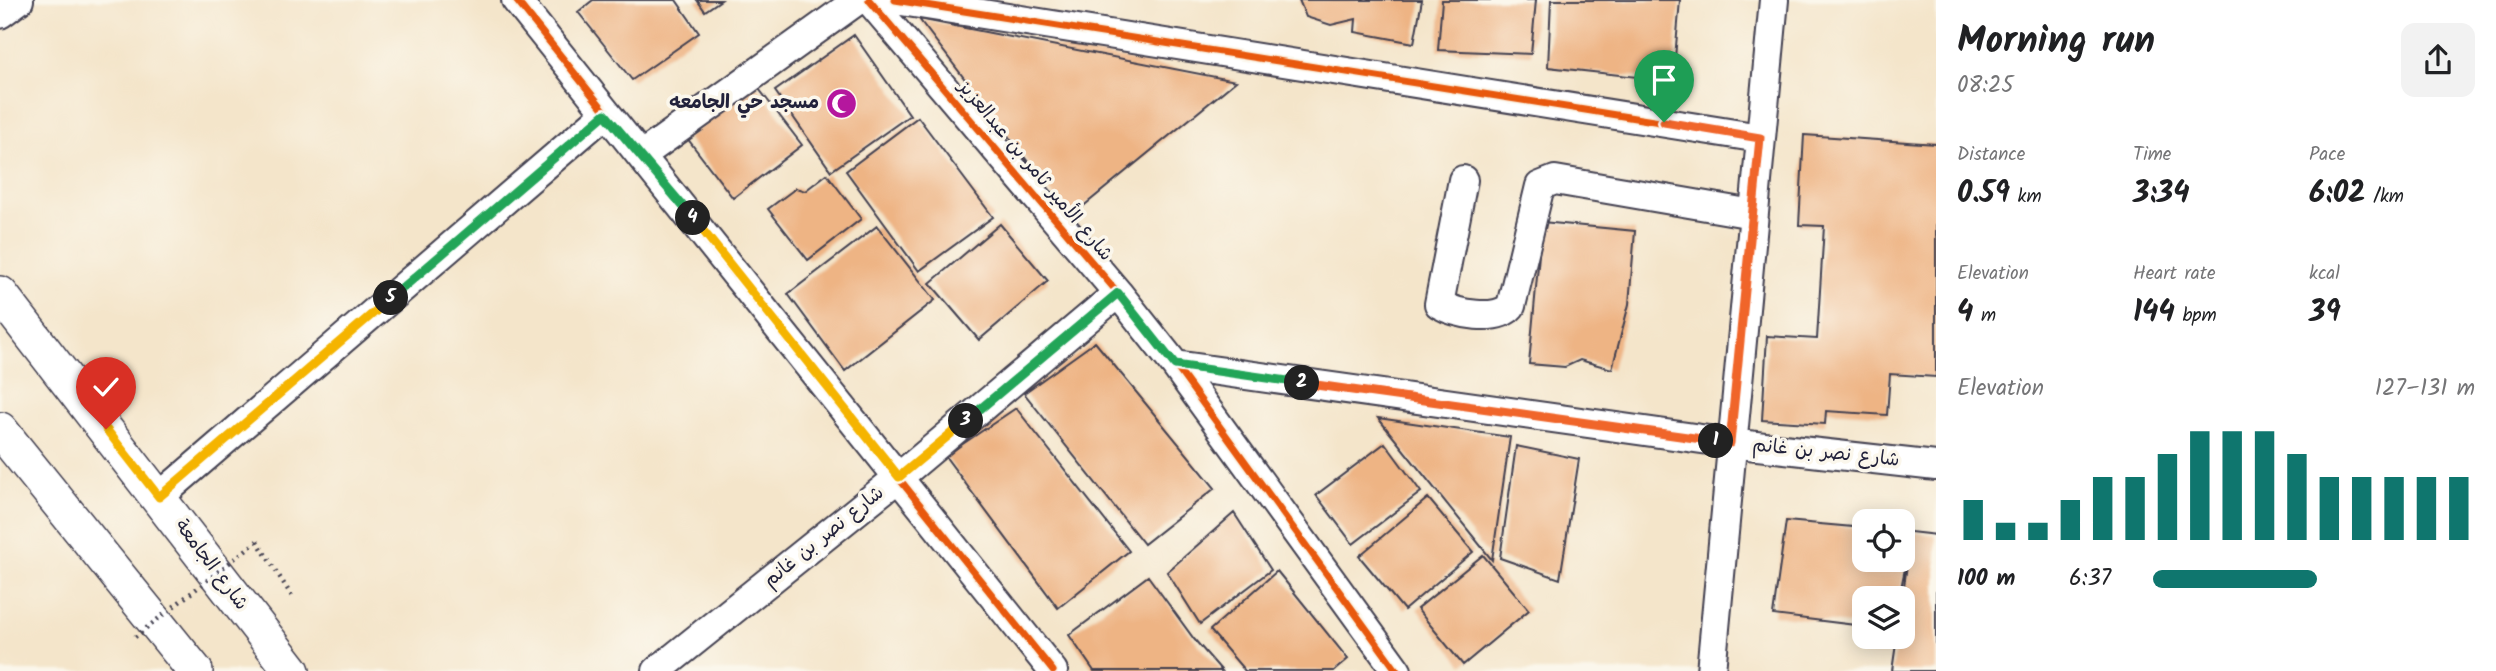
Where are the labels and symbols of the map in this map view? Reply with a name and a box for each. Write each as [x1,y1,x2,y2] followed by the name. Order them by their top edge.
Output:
[1634,50,1694,122] pin
[949,72,1120,268] street label: شارع الأمير ثامر بن عبدالعزيز
[825,86,859,120] mosque icon: مسجد حي الجامعه
[669,88,819,118] place label: مسجد حي الجامعه
[676,200,710,235] pin: 4
[374,280,408,316] pin: 5
[76,357,136,429] pin
[1284,366,1320,400] pin: 2
[948,404,984,438] pin: 3
[1698,424,1734,458] pin: 1
[1751,430,1901,476] street label: شارع نصر بن غانم
[757,479,891,595] street label: شارع نصر بن غانم
[167,513,255,617] street label: شارع الجامعة

